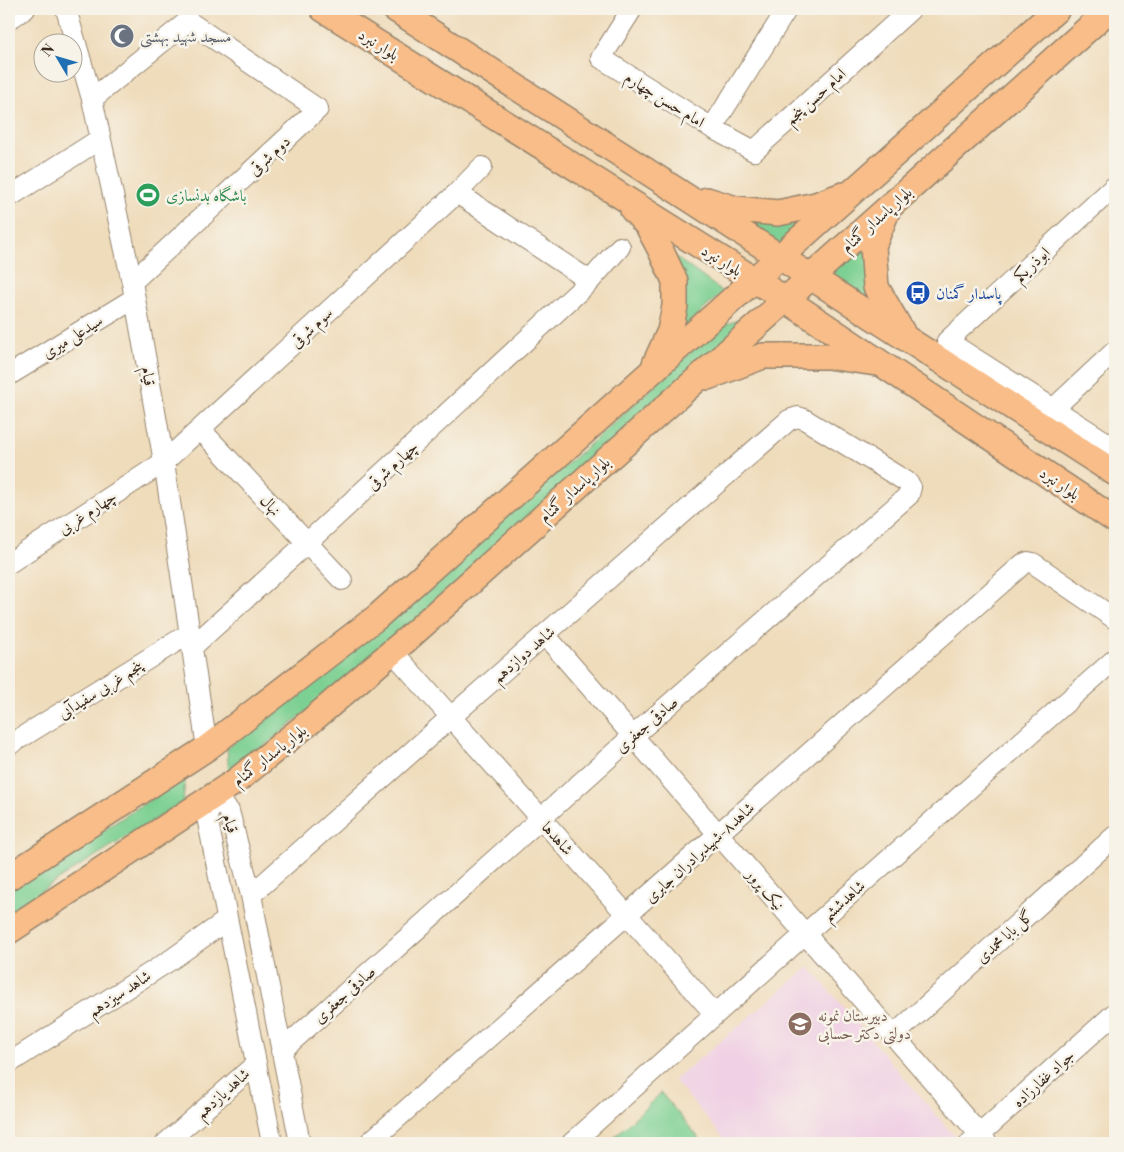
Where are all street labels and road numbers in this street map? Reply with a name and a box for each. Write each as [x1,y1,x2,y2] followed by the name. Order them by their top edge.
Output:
[354,25,403,65] street label: بلوار نبرد
[781,64,854,133] street label: امام حسن پنجم
[619,67,708,136] street label: امام حسن چهارم
[245,131,297,183] street label: دوم شرقی
[836,182,919,260] street label: بلوار پاسدار گمنام
[697,241,746,281] street label: بلوار نبرد
[1009,243,1058,290] street label: ابوذر یکم
[286,303,340,355] street label: سوم شرقی
[38,310,107,364] street label: سیدعلی میری
[133,365,160,388] street label: قیام
[363,437,425,497] street label: چهارم شرقی
[534,452,617,530] street label: بلوار پاسدار گمنام
[1035,463,1083,505] street label: بلوار نبرد
[55,487,123,542] street label: چهارم غربی
[256,491,285,520] street label: نهال
[488,622,563,691] street label: شاهد دوازدهم
[55,655,150,728] street label: پنجم غربی سفیدآبی
[611,692,682,758] street label: صادقی جعفری
[228,720,313,794] street label: بلوار پاسدار گمنام
[640,798,759,907] street label: شاهد۸-شهیدبرادران جابری
[214,811,243,837] street label: قیام
[537,818,578,860] street label: شاهدها
[740,863,789,915] street label: نیک پرور
[818,876,874,930] street label: شاهدششم
[972,906,1038,968] street label: گل بابا محمدی
[309,962,380,1028] street label: صادقی جعفری
[84,966,158,1026] street label: شاهد سیزدهم
[1008,1046,1079,1112] street label: جواد غفارزاده
[191,1064,257,1127] street label: شاهد یازدهم

